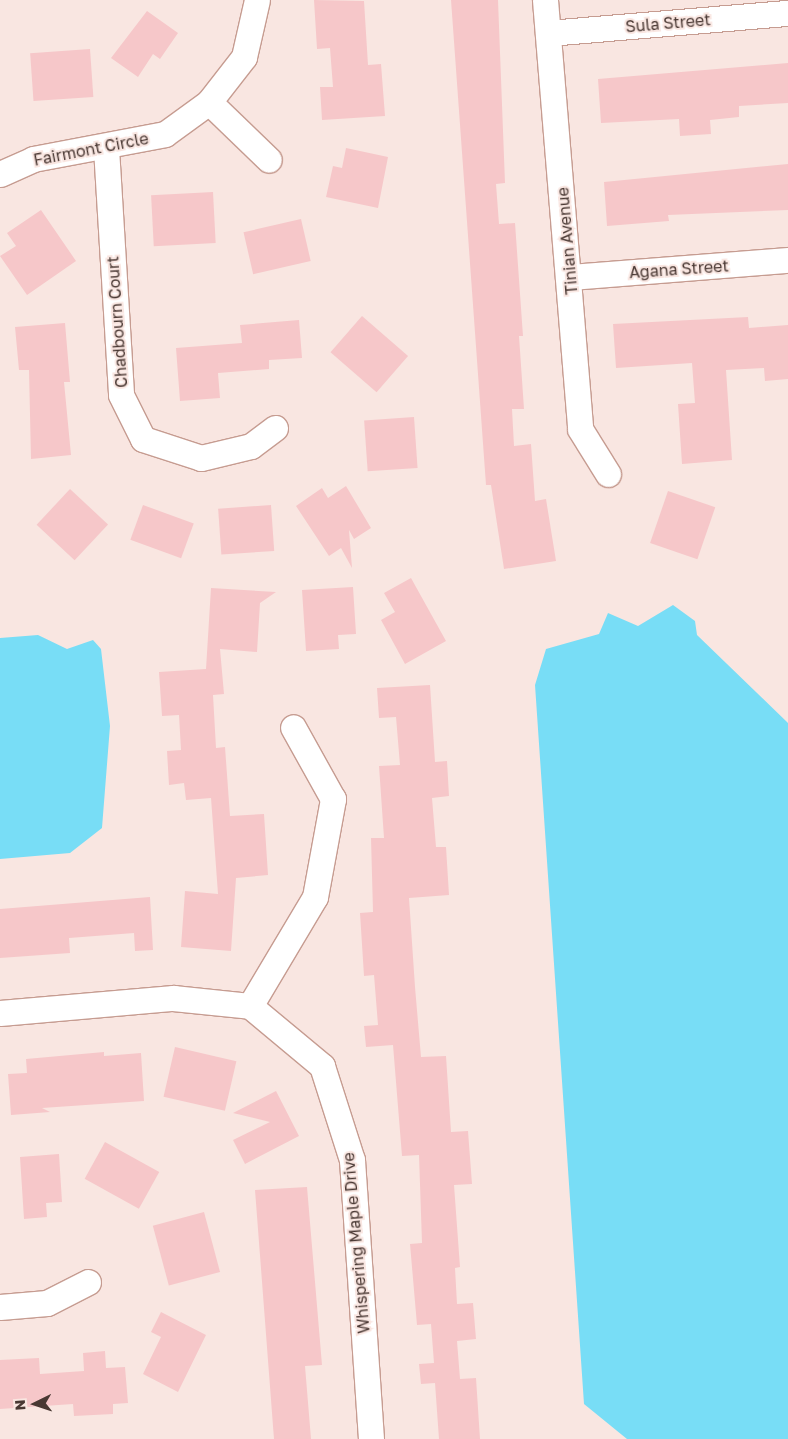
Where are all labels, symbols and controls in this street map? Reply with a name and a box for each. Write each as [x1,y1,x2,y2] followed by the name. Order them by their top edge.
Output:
[625,10,711,36] street label: Sula Street
[32,128,150,170] street label: Fairmont Circle
[553,187,581,295] street label: Tinian Avenue
[103,256,131,388] street label: Chadbourn Court
[629,256,729,282] street label: Agana Street
[339,1152,373,1334] street label: Whispering Maple Drive
[10,1379,60,1429] north arrow
[11,1399,28,1411] text: N

